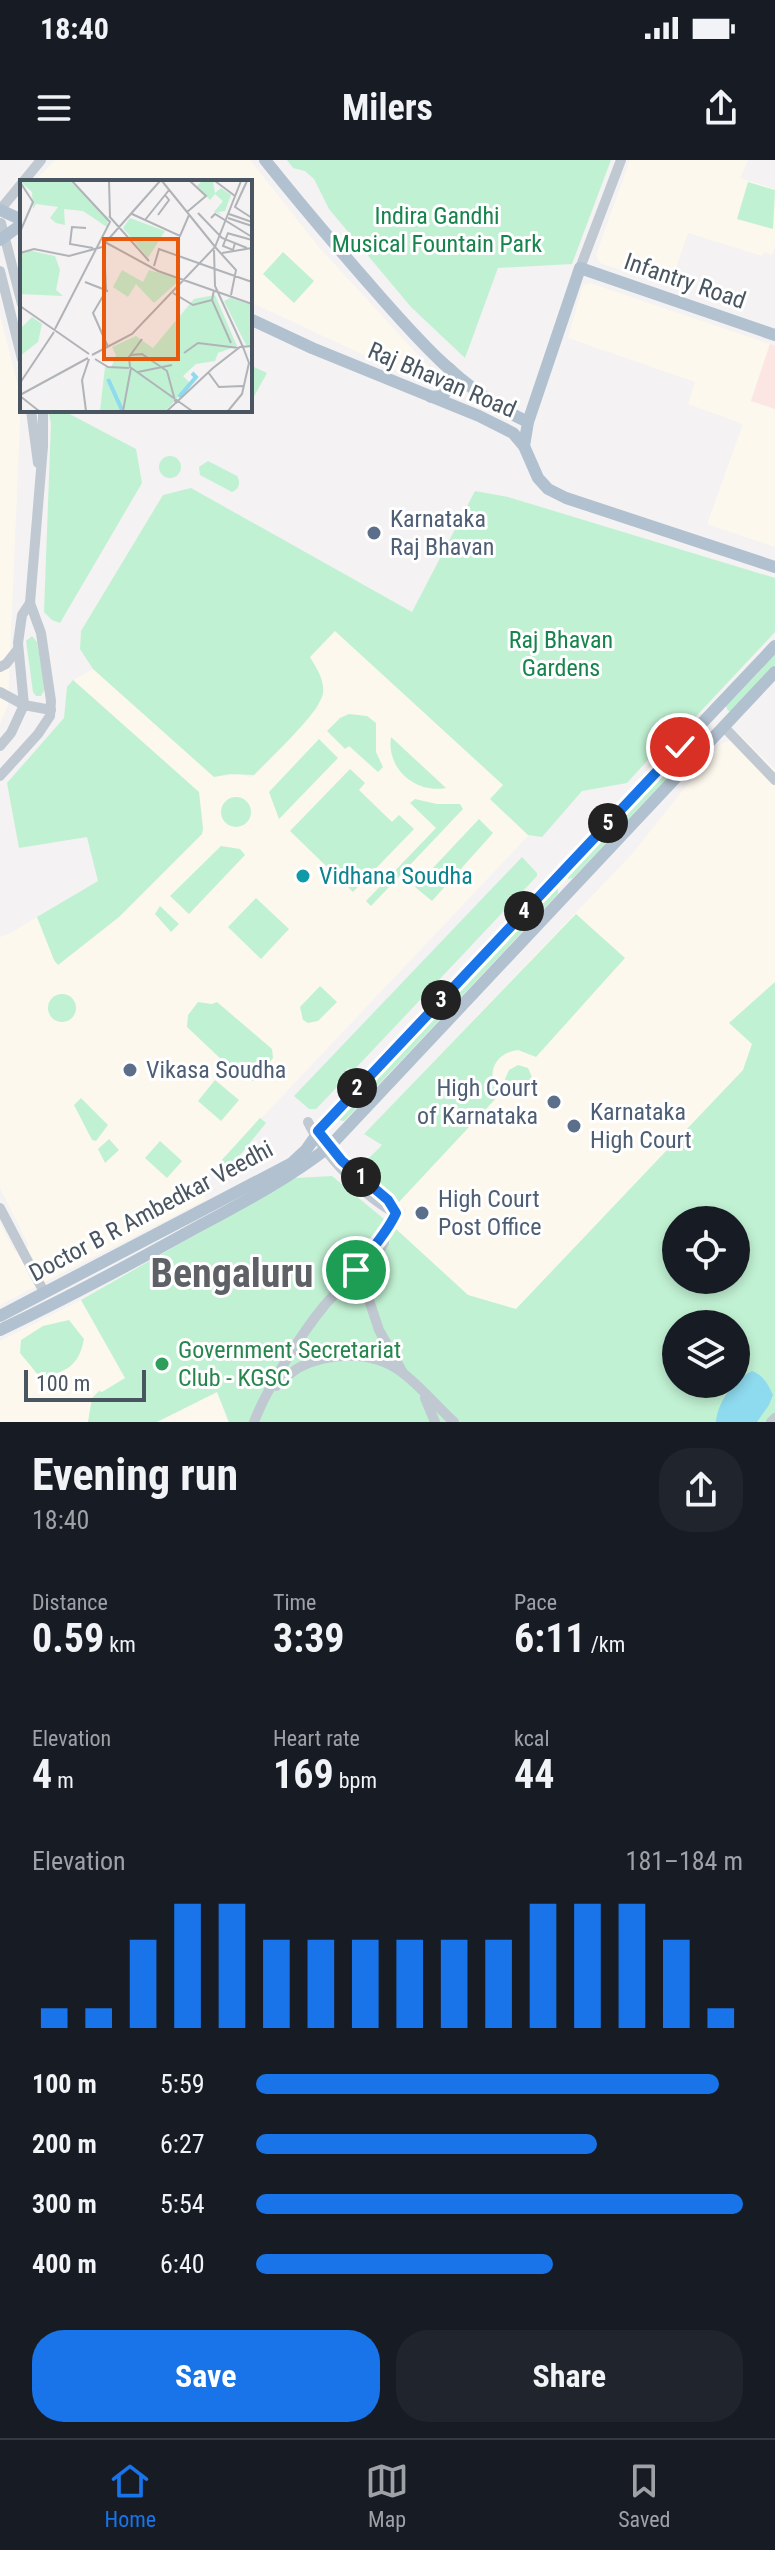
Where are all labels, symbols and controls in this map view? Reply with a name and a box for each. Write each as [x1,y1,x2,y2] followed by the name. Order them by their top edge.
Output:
[40,11,109,46] text: 18:40
[32,86,76,130] icon: menu
[699,86,743,130] icon: share
[342,87,433,129] text: Milers
[20,180,252,412] inset map
[332,202,542,258] park label: Indira Gandhi Musical Fountain Park
[621,247,749,315] street label: Infantry Road
[364,336,520,424] street label: Raj Bhavan Road
[390,505,494,561] place label: Karnataka Raj Bhavan
[365,524,383,542] marker: Karnataka Raj Bhavan
[509,626,613,682] park label: Raj Bhavan Gardens
[646,713,714,781] pin
[658,725,702,769] icon: check
[588,803,628,843] pin: 5
[602,810,614,835] text: 5
[319,862,473,890] place label: Vidhana Soudha
[294,867,312,885] marker: Vidhana Soudha
[504,891,544,931] pin: 4
[518,898,530,923] text: 4
[421,980,461,1020] pin: 3
[435,987,447,1012] text: 3
[146,1056,286,1084] place label: Vikasa Soudha
[121,1061,139,1079] marker: Vikasa Soudha
[337,1068,377,1108] pin: 2
[417,1074,538,1130] place label: High Court of Karnataka
[351,1075,363,1100] text: 2
[545,1093,563,1111] marker: High Court of Karnataka
[590,1098,692,1154] place label: Karnataka High Court
[565,1117,583,1135] marker: Karnataka High Court
[24,1135,278,1287] street label: Doctor B R Ambedkar Veedhi
[341,1157,381,1197] pin: 1
[355,1164,367,1189] text: 1
[438,1185,541,1241] place label: High Court Post Office
[413,1204,431,1222] marker: High Court Post Office
[662,1206,750,1398] map controls
[662,1206,750,1294] button: locate
[322,1236,390,1304] pin
[334,1248,378,1292] icon: arrive
[151,1250,313,1297] district label: Bengaluru
[662,1310,750,1398] button: layers
[178,1336,401,1392] place label: Government Secretariat Club - KGSC
[153,1355,171,1373] marker: Government Secretariat Club - KGSC
[24,1366,146,1402] scale bar
[36,1371,90,1396] text: 100 m
[659,1448,743,1532] button: share
[32,1449,238,1501] text: Evening run
[32,1505,89,1535] text: 18:40
[32,1590,108,1615] text: Distance
[273,1590,316,1615] text: Time
[514,1590,557,1615] text: Pace
[32,1615,104,1662] text: 0.59
[273,1615,345,1662] text: 3:39
[514,1615,586,1662] text: 6:11
[104,1632,136,1657] text: km
[586,1632,625,1657] text: /km
[32,1726,111,1751] text: Elevation
[273,1726,360,1751] text: Heart rate
[514,1726,549,1751] text: kcal
[32,1751,52,1798] text: 4
[273,1751,334,1798] text: 169
[514,1751,554,1798] text: 44
[52,1768,74,1793] text: m
[334,1768,377,1793] text: bpm
[32,1846,126,1876] text: Elevation
[626,1846,743,1876] text: 181–184 m
[32,2069,97,2099] text: 100 m
[160,2069,205,2099] text: 5:59
[32,2129,97,2159] text: 200 m
[160,2129,205,2159] text: 6:27
[32,2189,97,2219] text: 300 m
[160,2189,205,2219] text: 5:54
[32,2249,97,2279] text: 400 m
[160,2249,205,2279] text: 6:40
[32,2330,380,2422] button: Save
[396,2330,743,2422] button: Share
[105,2459,156,2532] tab: Home
[365,2459,409,2532] tab: Map
[618,2459,670,2532] tab: Saved

